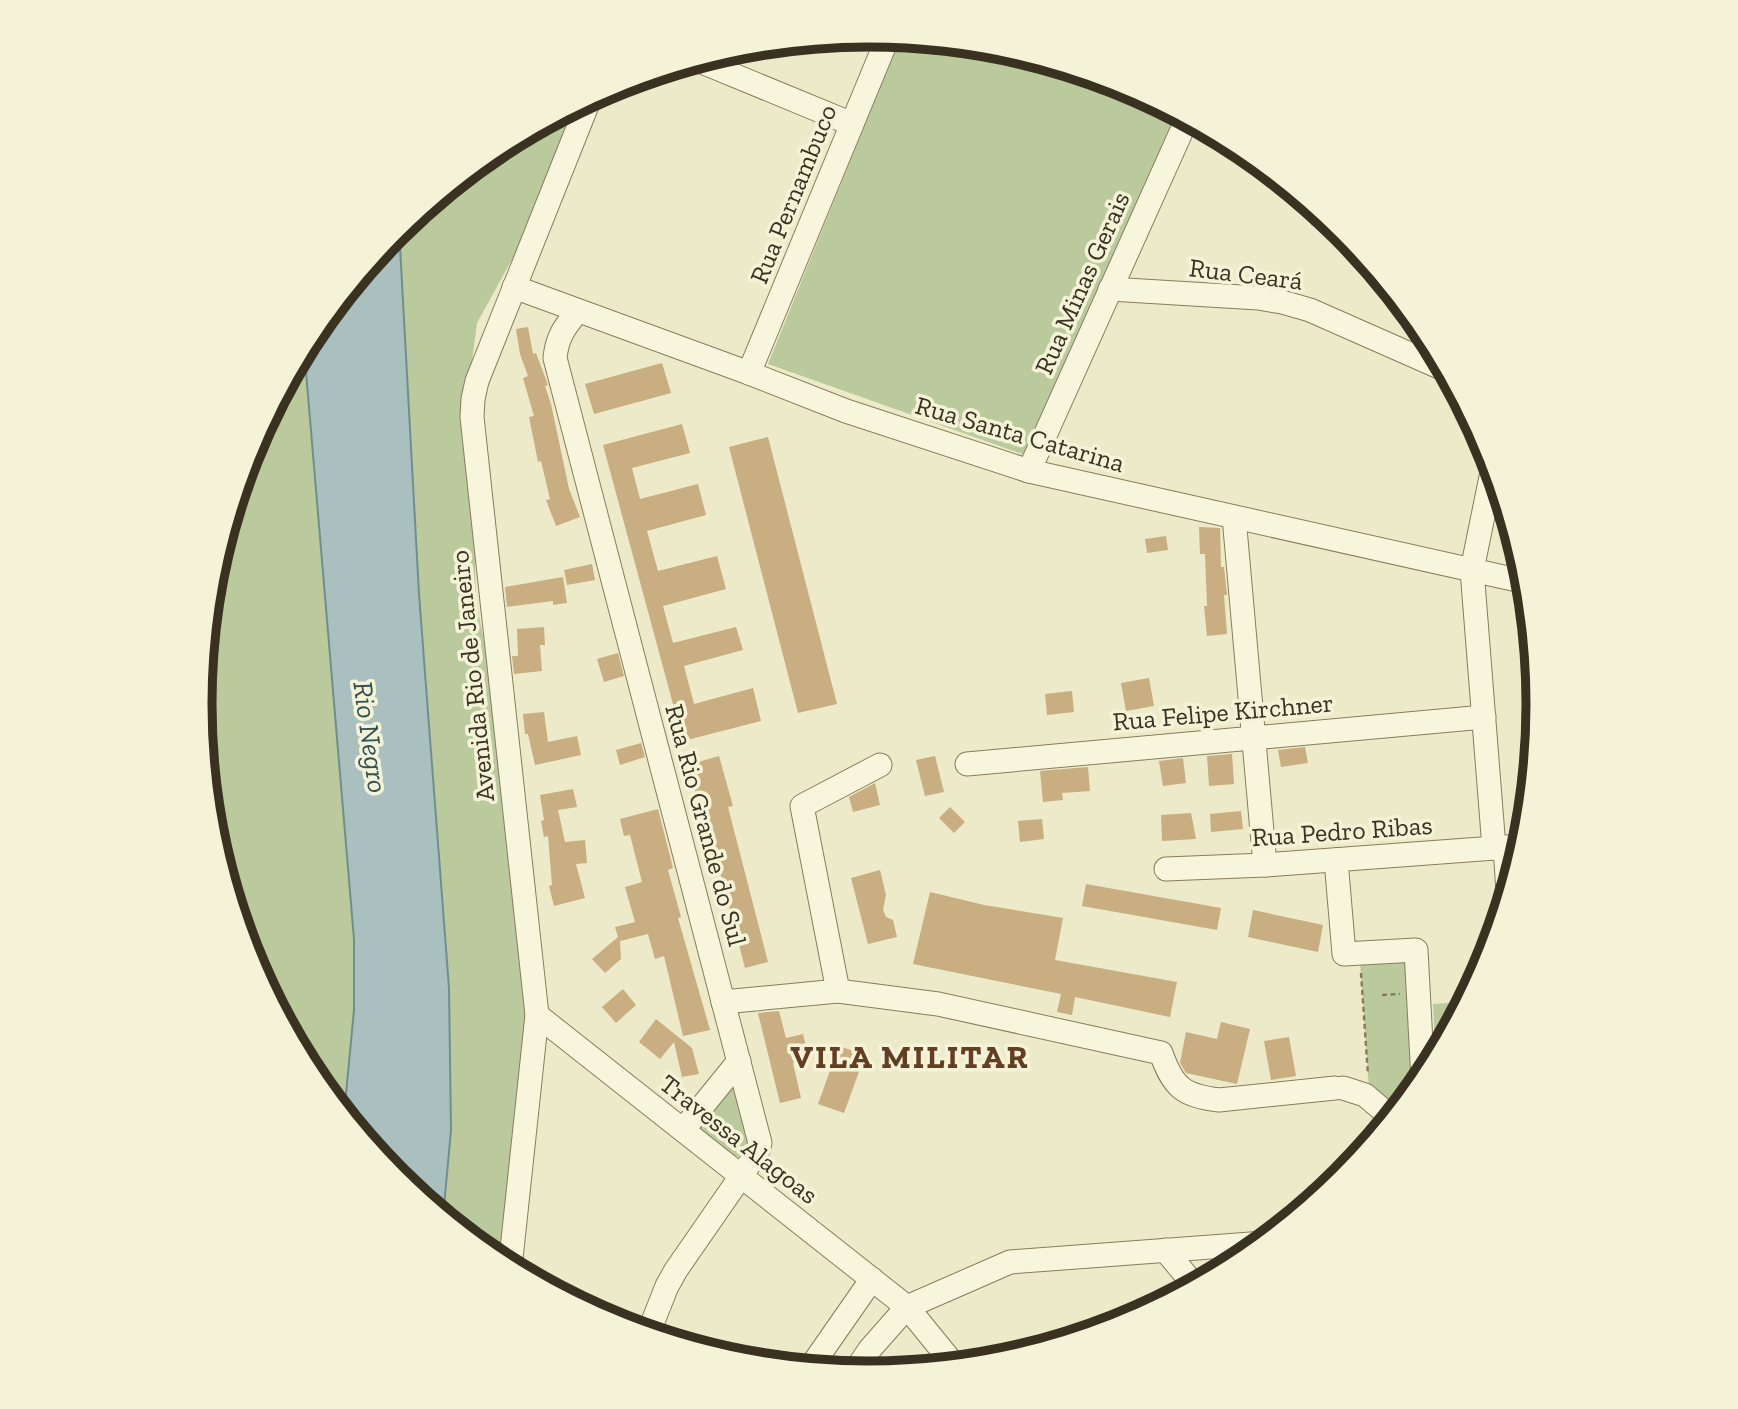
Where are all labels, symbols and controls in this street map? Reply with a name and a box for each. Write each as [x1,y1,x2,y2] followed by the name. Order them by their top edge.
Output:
[743,100,843,288] street label: Rua Pernambuco
[1027,187,1137,379] street label: Rua Minas Gerais
[1187,251,1305,297] street label: Rua Ceará
[912,389,1129,479] street label: Rua Santa Catarina
[443,549,501,803] street label: Avenida Rio de Janeiro
[346,679,395,795] water label: Rio Negro
[1111,686,1335,738] street label: Rua Felipe Kirchner
[658,700,754,950] street label: Rua Rio Grande do Sul
[1250,809,1434,853] street label: Rua Pedro Ribas
[791,1037,1030,1076] district label: VILA MILITAR
[654,1067,824,1211] street label: Travessa Alagoas

